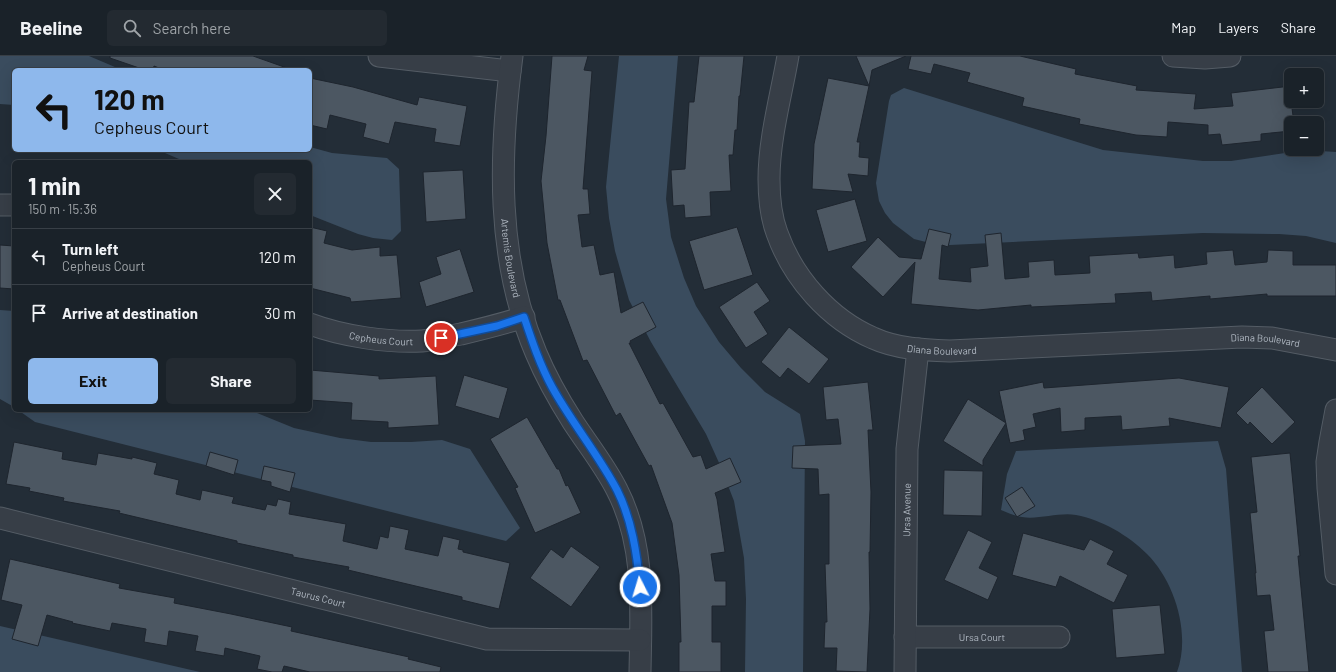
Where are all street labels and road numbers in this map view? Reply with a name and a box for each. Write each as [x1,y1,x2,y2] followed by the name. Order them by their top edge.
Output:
[499,218,523,299] street label: Artemis Boulevard
[348,329,414,347] street label: Cepheus Court
[1230,331,1301,349] street label: Diana Boulevard
[906,342,977,357] street label: Diana Boulevard
[900,483,913,537] street label: Ursa Avenue
[290,584,347,610] street label: Taurus Court
[959,631,1006,643] street label: Ursa Court

